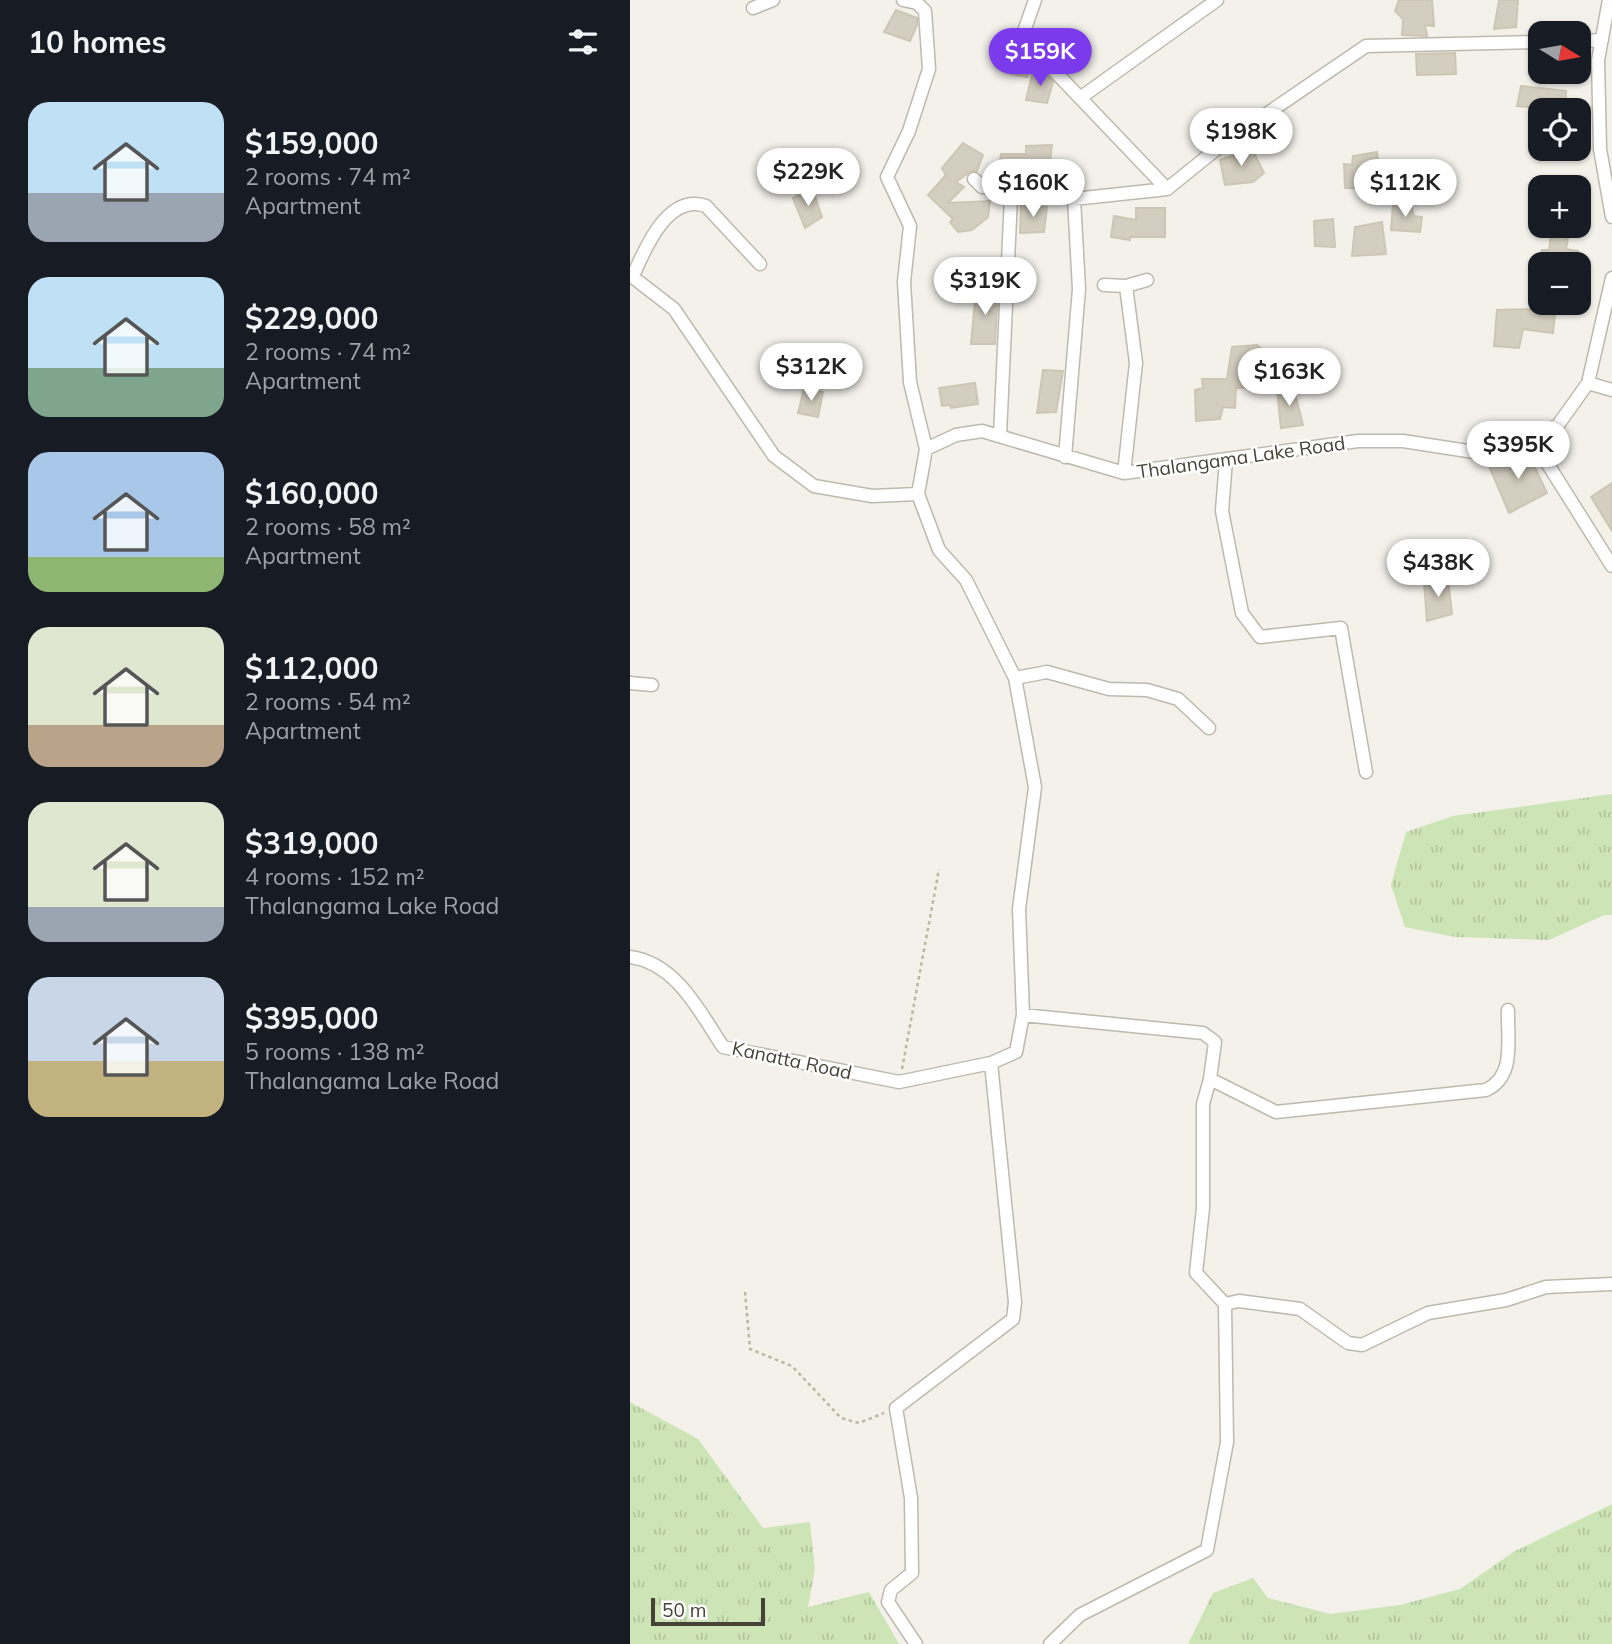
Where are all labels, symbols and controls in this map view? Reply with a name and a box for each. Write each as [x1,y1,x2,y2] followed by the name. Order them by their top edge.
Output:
[1528,21,1591,84] north arrow
[1528,21,1591,315] map controls
[28,23,167,61] text: 10 homes
[564,23,602,61] icon: filters
[991,28,1089,88] pin: $159K
[1005,36,1075,65] text: $159K
[1528,98,1591,161] button: locate
[1192,108,1290,168] pin: $198K
[1206,116,1276,145] text: $198K
[245,124,378,162] text: $159,000
[84,130,168,214] icon: home
[759,148,857,208] pin: $229K
[773,156,843,185] text: $229K
[984,160,1082,219] pin: $160K
[1356,160,1454,219] pin: $112K
[245,162,411,191] text: 2 rooms · 74 m²
[998,167,1068,196] text: $160K
[1370,167,1440,196] text: $112K
[1528,175,1591,238] button: +
[245,191,361,220] text: Apartment
[1528,252,1591,315] button: −
[936,258,1034,317] pin: $319K
[950,265,1020,294] text: $319K
[245,299,378,337] text: $229,000
[84,305,168,389] icon: home
[245,337,411,366] text: 2 rooms · 74 m²
[762,344,860,403] pin: $312K
[1240,348,1338,408] pin: $163K
[776,351,846,380] text: $312K
[1254,356,1324,385] text: $163K
[245,366,361,395] text: Apartment
[1469,421,1567,481] pin: $395K
[1483,429,1553,458] text: $395K
[1135,430,1347,484] street label: Thalangama Lake Road
[245,474,378,512] text: $160,000
[84,480,168,564] icon: home
[245,512,411,541] text: 2 rooms · 58 m²
[1389,540,1487,599] pin: $438K
[245,541,361,570] text: Apartment
[1403,547,1473,576] text: $438K
[245,649,378,687] text: $112,000
[84,655,168,739] icon: home
[245,687,411,716] text: 2 rooms · 54 m²
[245,716,361,745] text: Apartment
[245,824,378,862] text: $319,000
[84,830,168,914] icon: home
[245,862,425,891] text: 4 rooms · 152 m²
[245,891,499,920] text: Thalangama Lake Road
[245,999,378,1037] text: $395,000
[84,1005,168,1089] icon: home
[730,1036,854,1084] street label: Kanatta Road
[245,1037,425,1066] text: 5 rooms · 138 m²
[245,1066,499,1095] text: Thalangama Lake Road
[651,1595,765,1627] scale bar
[662,1598,706,1622] text: 50 m

